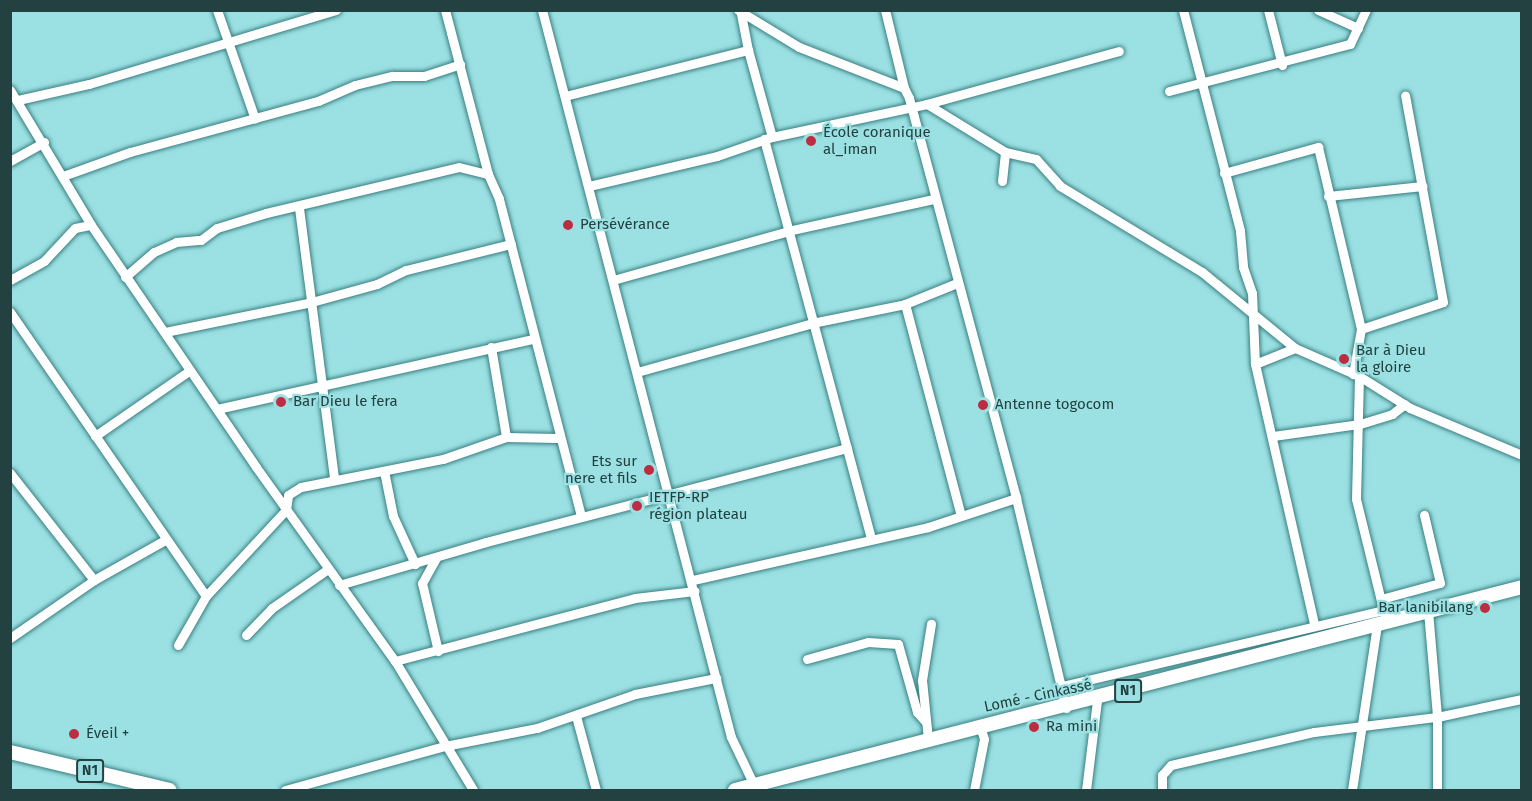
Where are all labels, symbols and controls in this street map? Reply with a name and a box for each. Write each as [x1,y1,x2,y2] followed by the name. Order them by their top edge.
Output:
[823,123,931,158] place label: École coranique al_iman
[804,134,818,148] marker: École coranique al_iman
[580,216,670,234] place label: Persévérance
[561,218,575,232] marker: Persévérance
[1356,341,1426,376] place label: Bar à Dieu la gloire
[1337,352,1351,366] marker: Bar à Dieu la gloire
[293,393,398,411] place label: Bar Dieu le fera
[274,395,288,409] marker: Bar Dieu le fera
[995,396,1114,414] place label: Antenne togocom
[976,398,990,412] marker: Antenne togocom
[565,452,637,487] place label: Ets sur nere et fils
[642,463,656,477] marker: Ets sur nere et fils
[649,488,748,523] place label: IETFP-RP région plateau
[630,499,644,513] marker: IETFP-RP région plateau
[1378,599,1473,617] place label: Bar lanibilang
[1478,601,1492,615] marker: Bar lanibilang
[982,676,1094,716] street label: Lomé - Cinkassé
[1113,680,1143,702] road number: N1
[1046,718,1097,736] place label: Ra mini
[1027,720,1041,734] marker: Ra mini
[86,725,129,743] place label: Éveil +
[67,727,81,741] marker: Éveil +
[75,760,105,782] road number: N1

